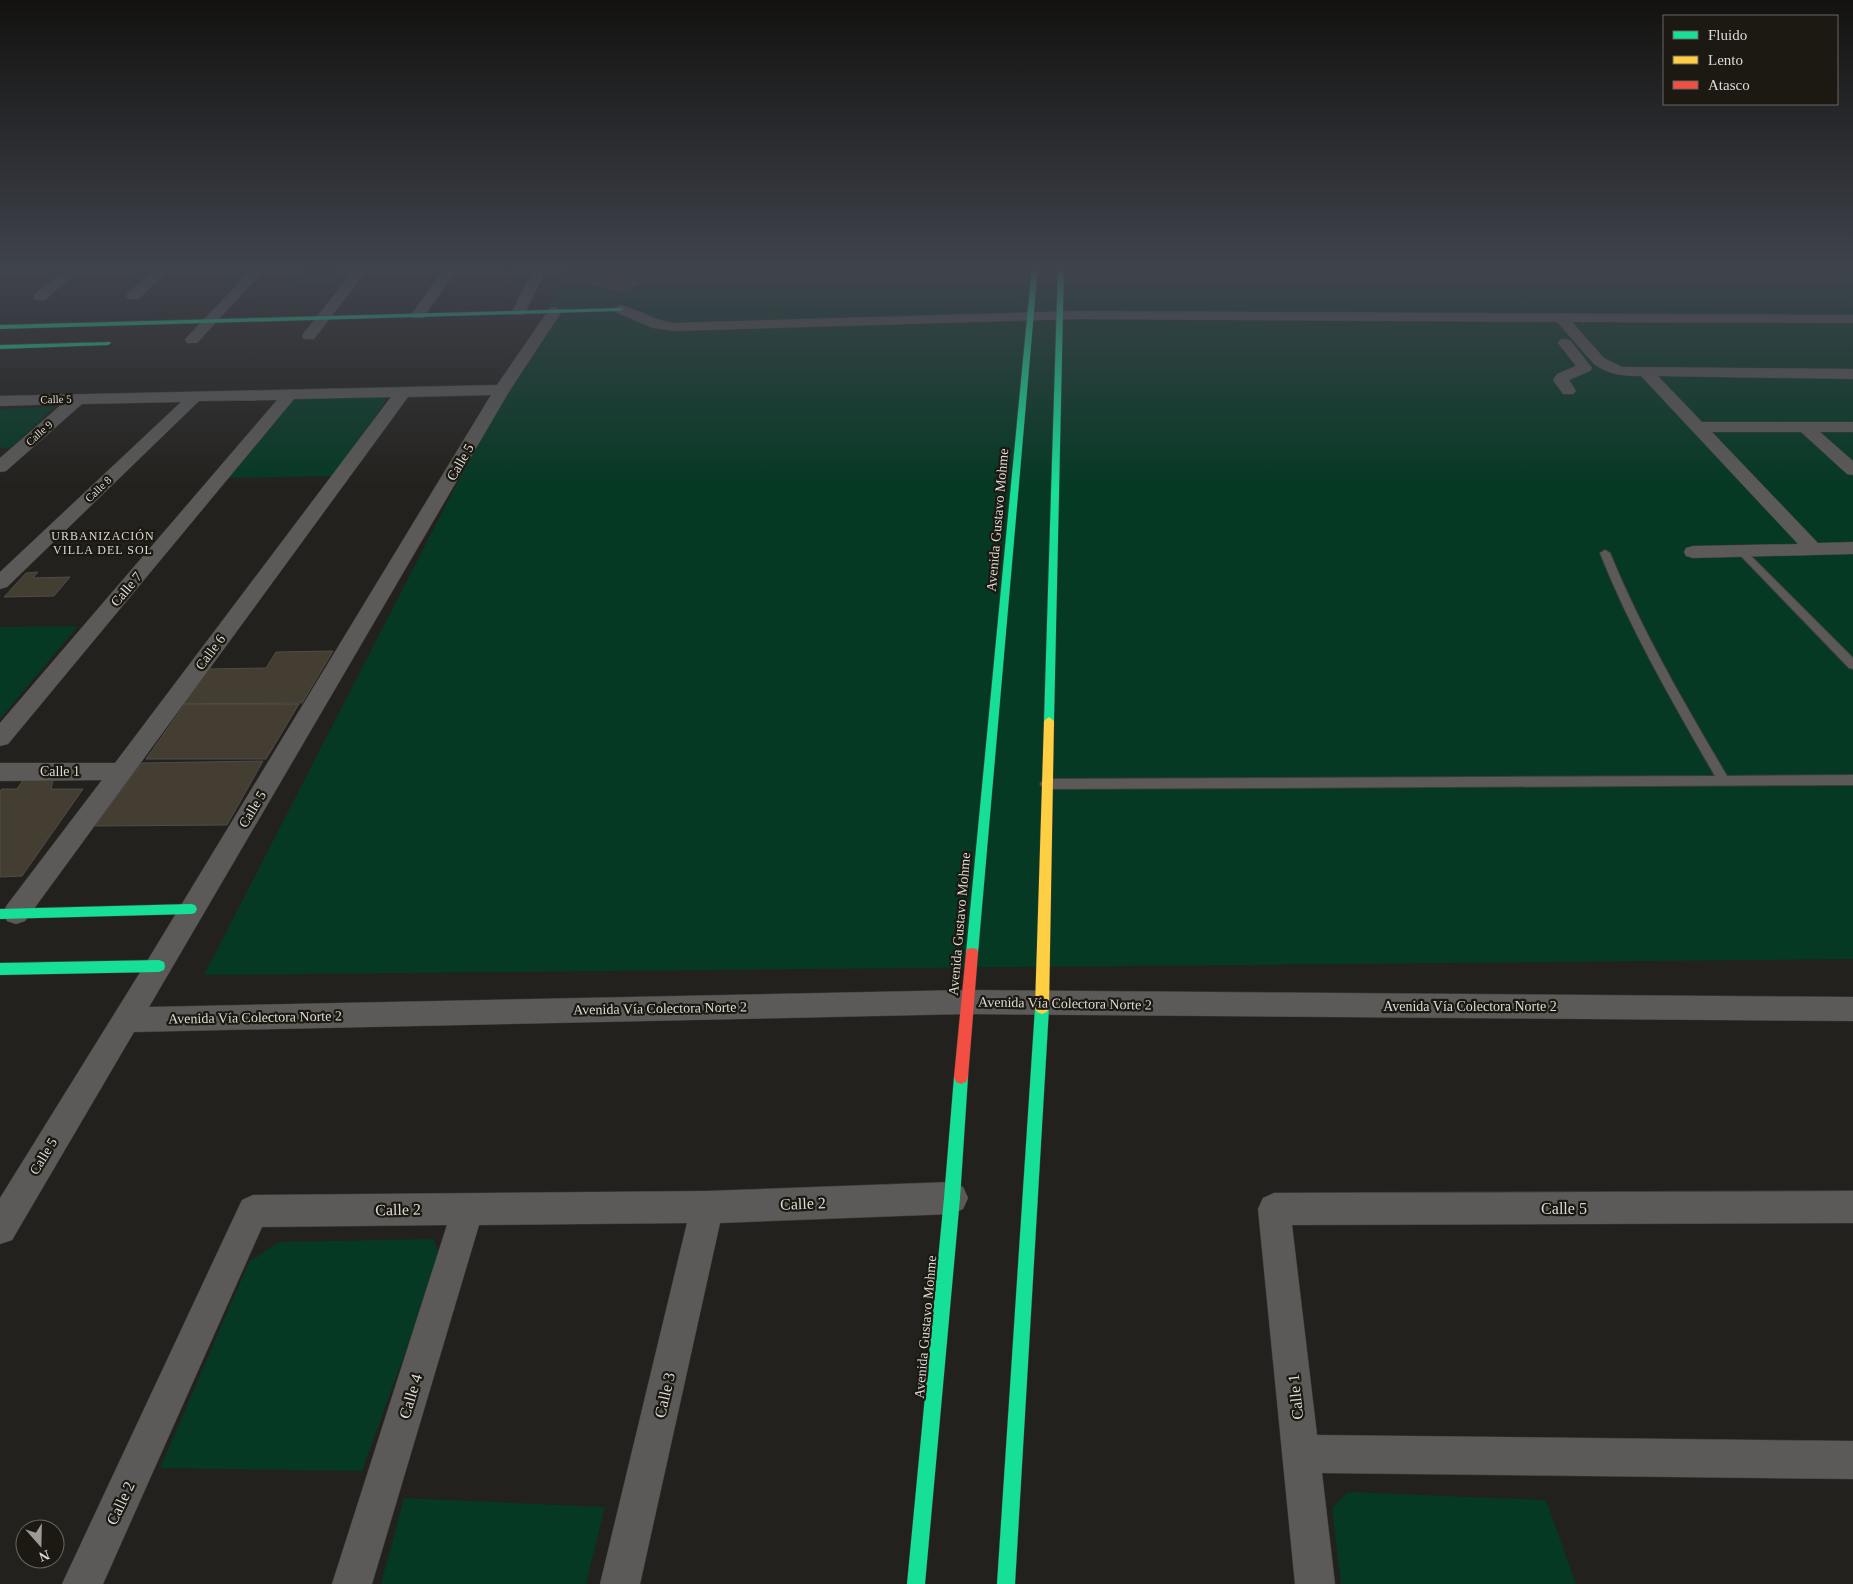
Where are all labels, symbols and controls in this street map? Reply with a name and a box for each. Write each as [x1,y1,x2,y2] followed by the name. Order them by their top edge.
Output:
[1663,15,1838,105] legend
[1708,27,1747,43] text: Fluido
[1708,52,1743,68] text: Lento
[1708,77,1750,93] text: Atasco
[40,392,72,406] street label: Calle 5
[23,418,55,448] street label: Calle 9
[444,441,477,483] street label: Calle 5
[984,448,1011,592] street label: Avenida Gustavo Mohme
[83,473,114,504] street label: Calle 8
[51,529,155,557] district label: URBANIZACIÓN VILLA DEL SOL
[108,569,145,609] street label: Calle 7
[192,632,228,673] street label: Calle 6
[40,764,80,779] street label: Calle 1
[236,788,269,830] street label: Calle 5
[946,852,973,996] street label: Avenida Gustavo Mohme
[978,994,1152,1013] street label: Avenida Vía Colectora Norte 2
[573,999,747,1018] street label: Avenida Vía Colectora Norte 2
[1383,999,1557,1014] street label: Avenida Vía Colectora Norte 2
[168,1008,342,1027] street label: Avenida Vía Colectora Norte 2
[27,1135,60,1177] street label: Calle 5
[780,1194,826,1213] street label: Calle 2
[1541,1200,1587,1217] street label: Calle 5
[375,1201,421,1218] street label: Calle 2
[912,1255,939,1399] street label: Avenida Gustavo Mohme
[651,1371,678,1419] street label: Calle 3
[396,1372,425,1421] street label: Calle 4
[1285,1373,1306,1421] street label: Calle 1
[103,1479,138,1528] street label: Calle 2
[15,1519,65,1569] north arrow
[37,1547,52,1565] text: N

